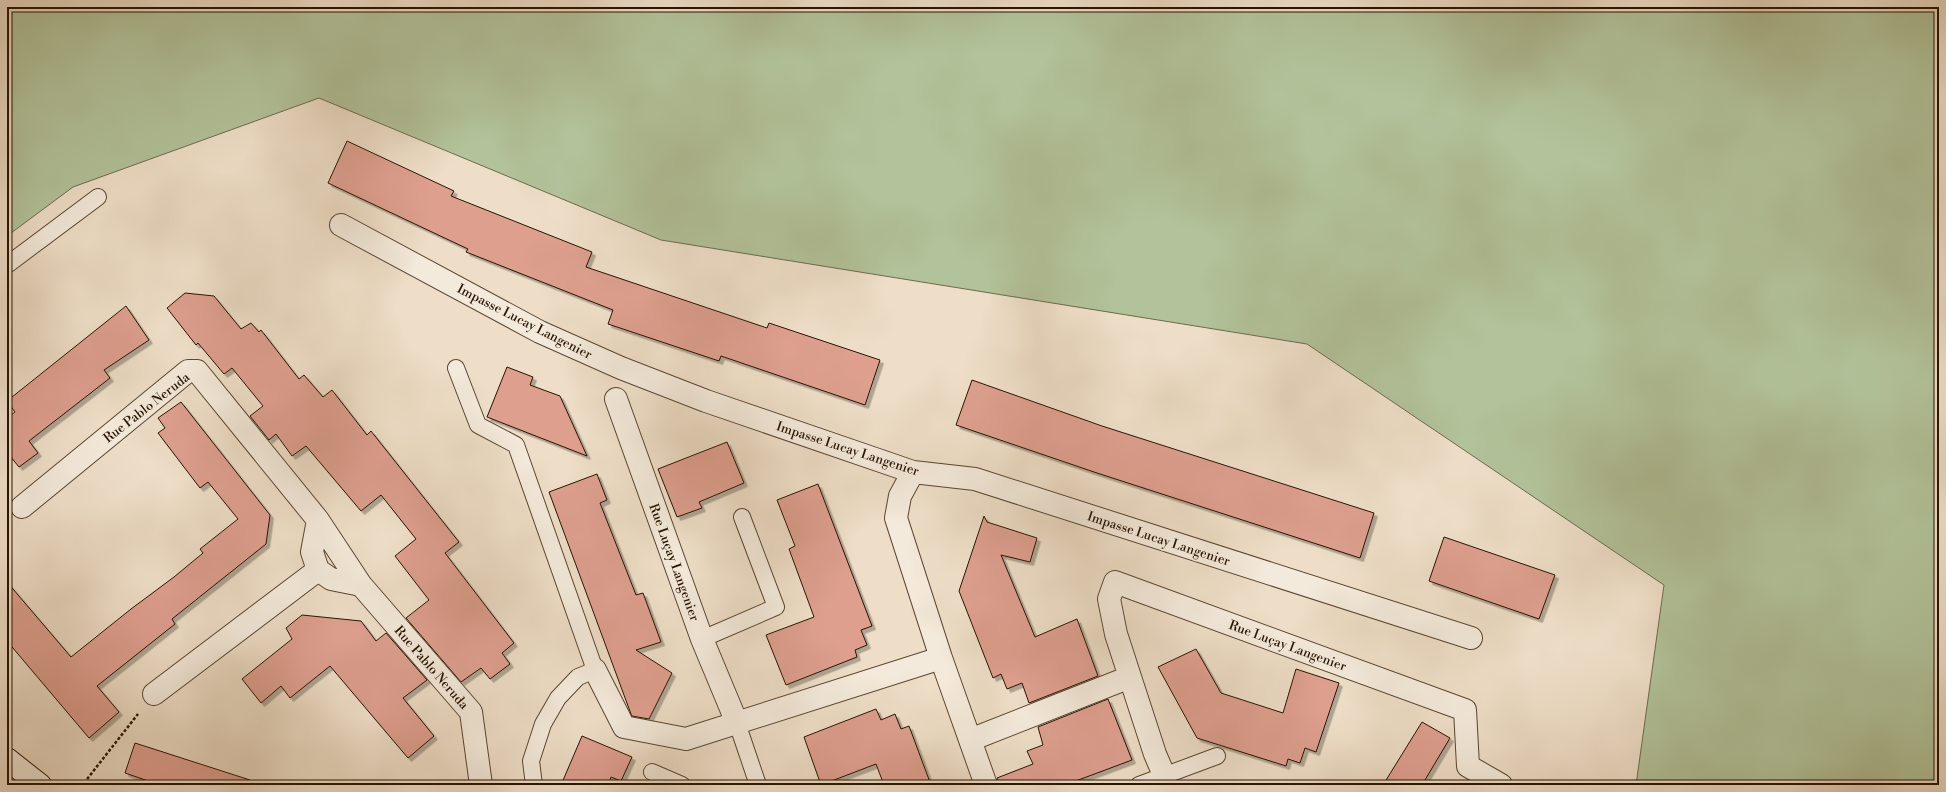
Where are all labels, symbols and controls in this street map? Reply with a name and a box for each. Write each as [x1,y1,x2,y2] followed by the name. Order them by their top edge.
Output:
[454,281,595,363] street label: Impasse Lucay Langenier
[100,369,193,446] street label: Rue Pablo Neruda
[774,418,922,480] street label: Impasse Lucay Langenier
[645,501,703,624] street label: Rue Luçay Langenier
[1085,508,1233,570] street label: Impasse Lucay Langenier
[1227,617,1349,675] street label: Rue Luçay Langenier
[391,623,472,713] street label: Rue Pablo Neruda

